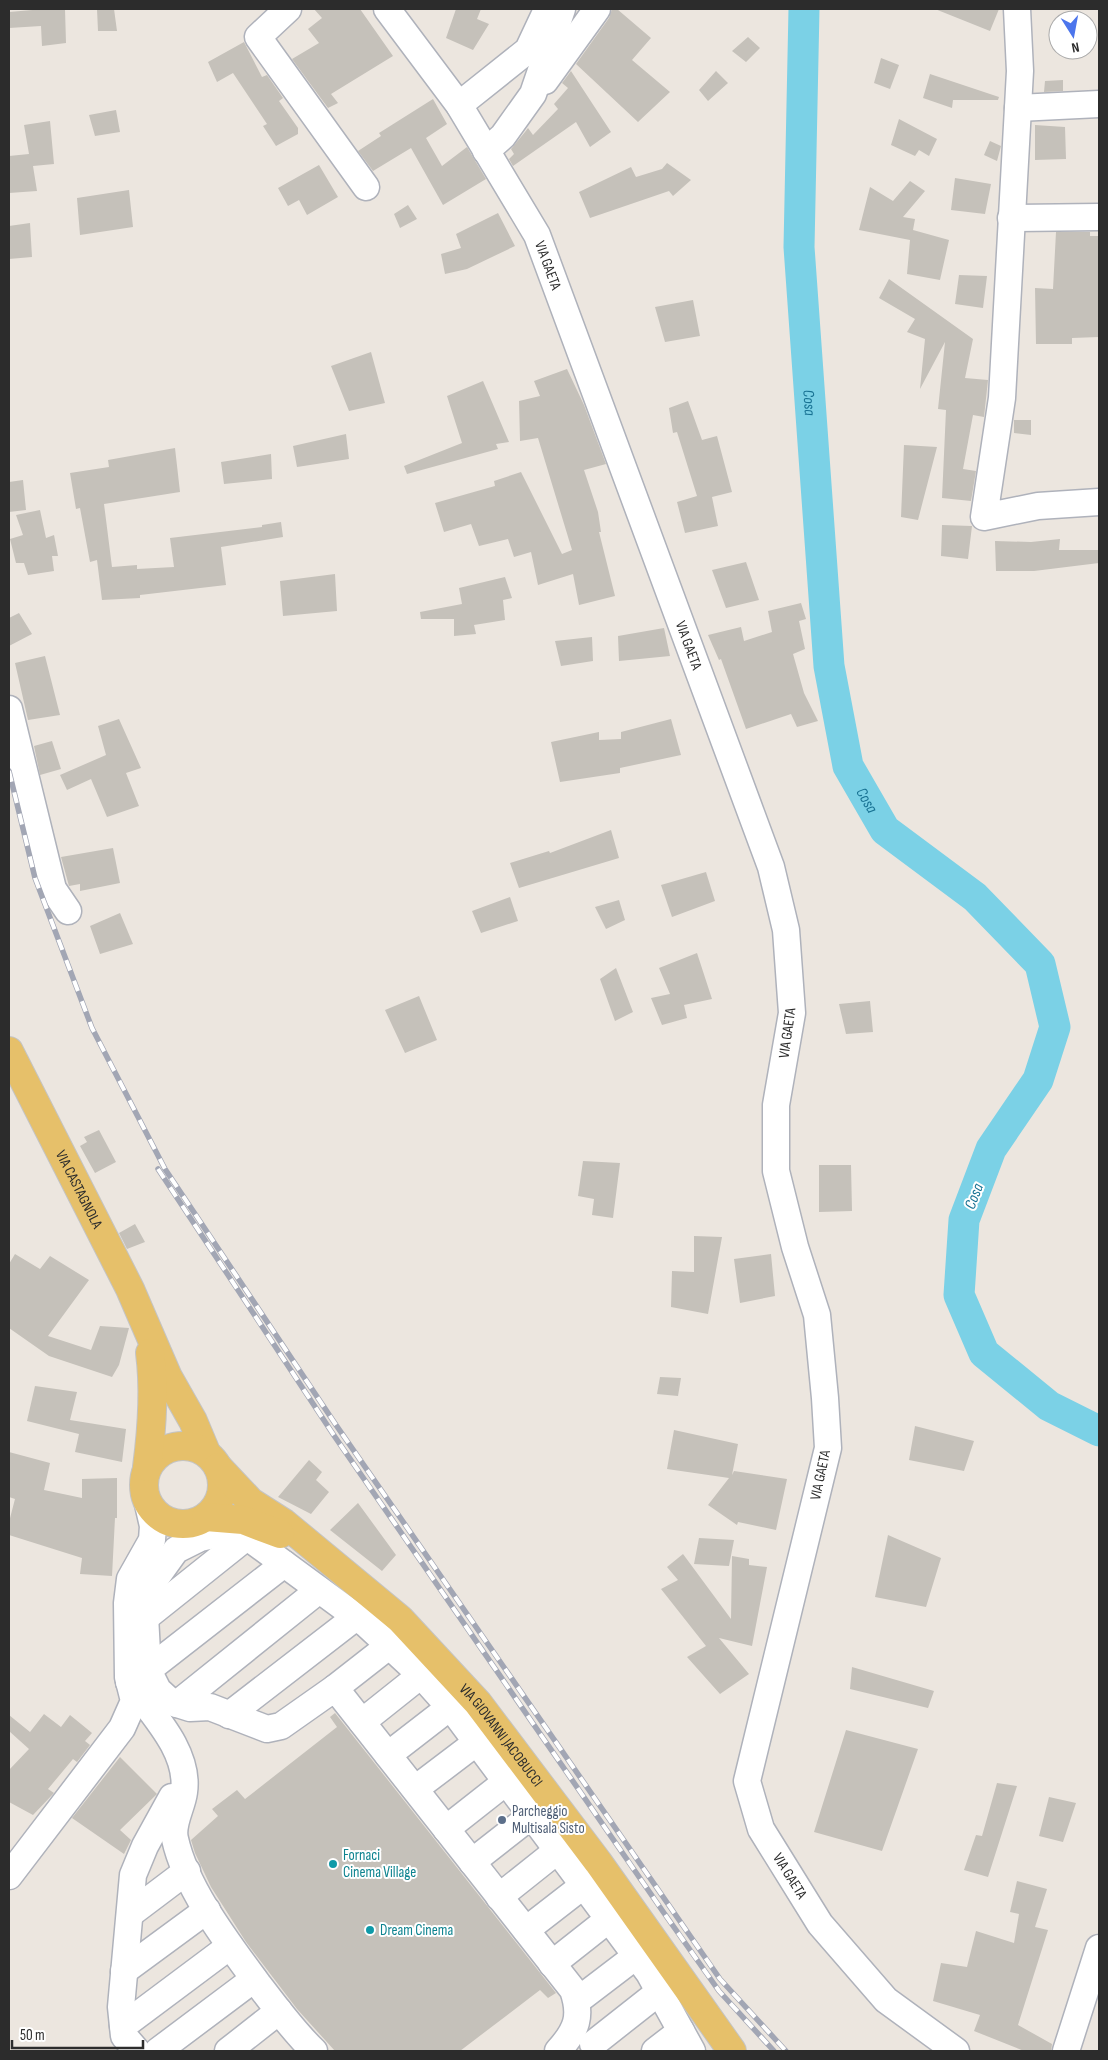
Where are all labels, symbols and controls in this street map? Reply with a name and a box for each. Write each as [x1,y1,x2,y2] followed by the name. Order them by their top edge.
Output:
[1048,10,1098,60] north arrow
[1070,38,1081,56] text: N
[530,239,566,293] street label: VIA GAETA
[798,389,819,417] water label: Cosa
[671,618,706,673] street label: VIA GAETA
[852,785,881,817] water label: Cosa
[775,1006,801,1059] street label: VIA GAETA
[51,1147,107,1232] street label: VIA CASTAGNOLA
[961,1180,988,1212] water label: Cosa
[806,1448,835,1502] street label: VIA GAETA
[455,1680,547,1791] street label: VIA GIOVANNI JACOBUCCI
[512,1802,585,1838] place label: Parcheggio Multisala Sisto
[496,1814,508,1826] marker: Parcheggio Multisala Sisto
[343,1846,416,1882] place label: Fornaci Cinema Village
[768,1850,811,1903] street label: VIA GAETA
[327,1858,339,1870] marker: Fornaci Cinema Village
[380,1921,453,1940] place label: Dream Cinema
[364,1924,376,1936] marker: Dream Cinema
[12,2018,144,2050] scale bar
[20,2026,45,2045] text: 50 m

